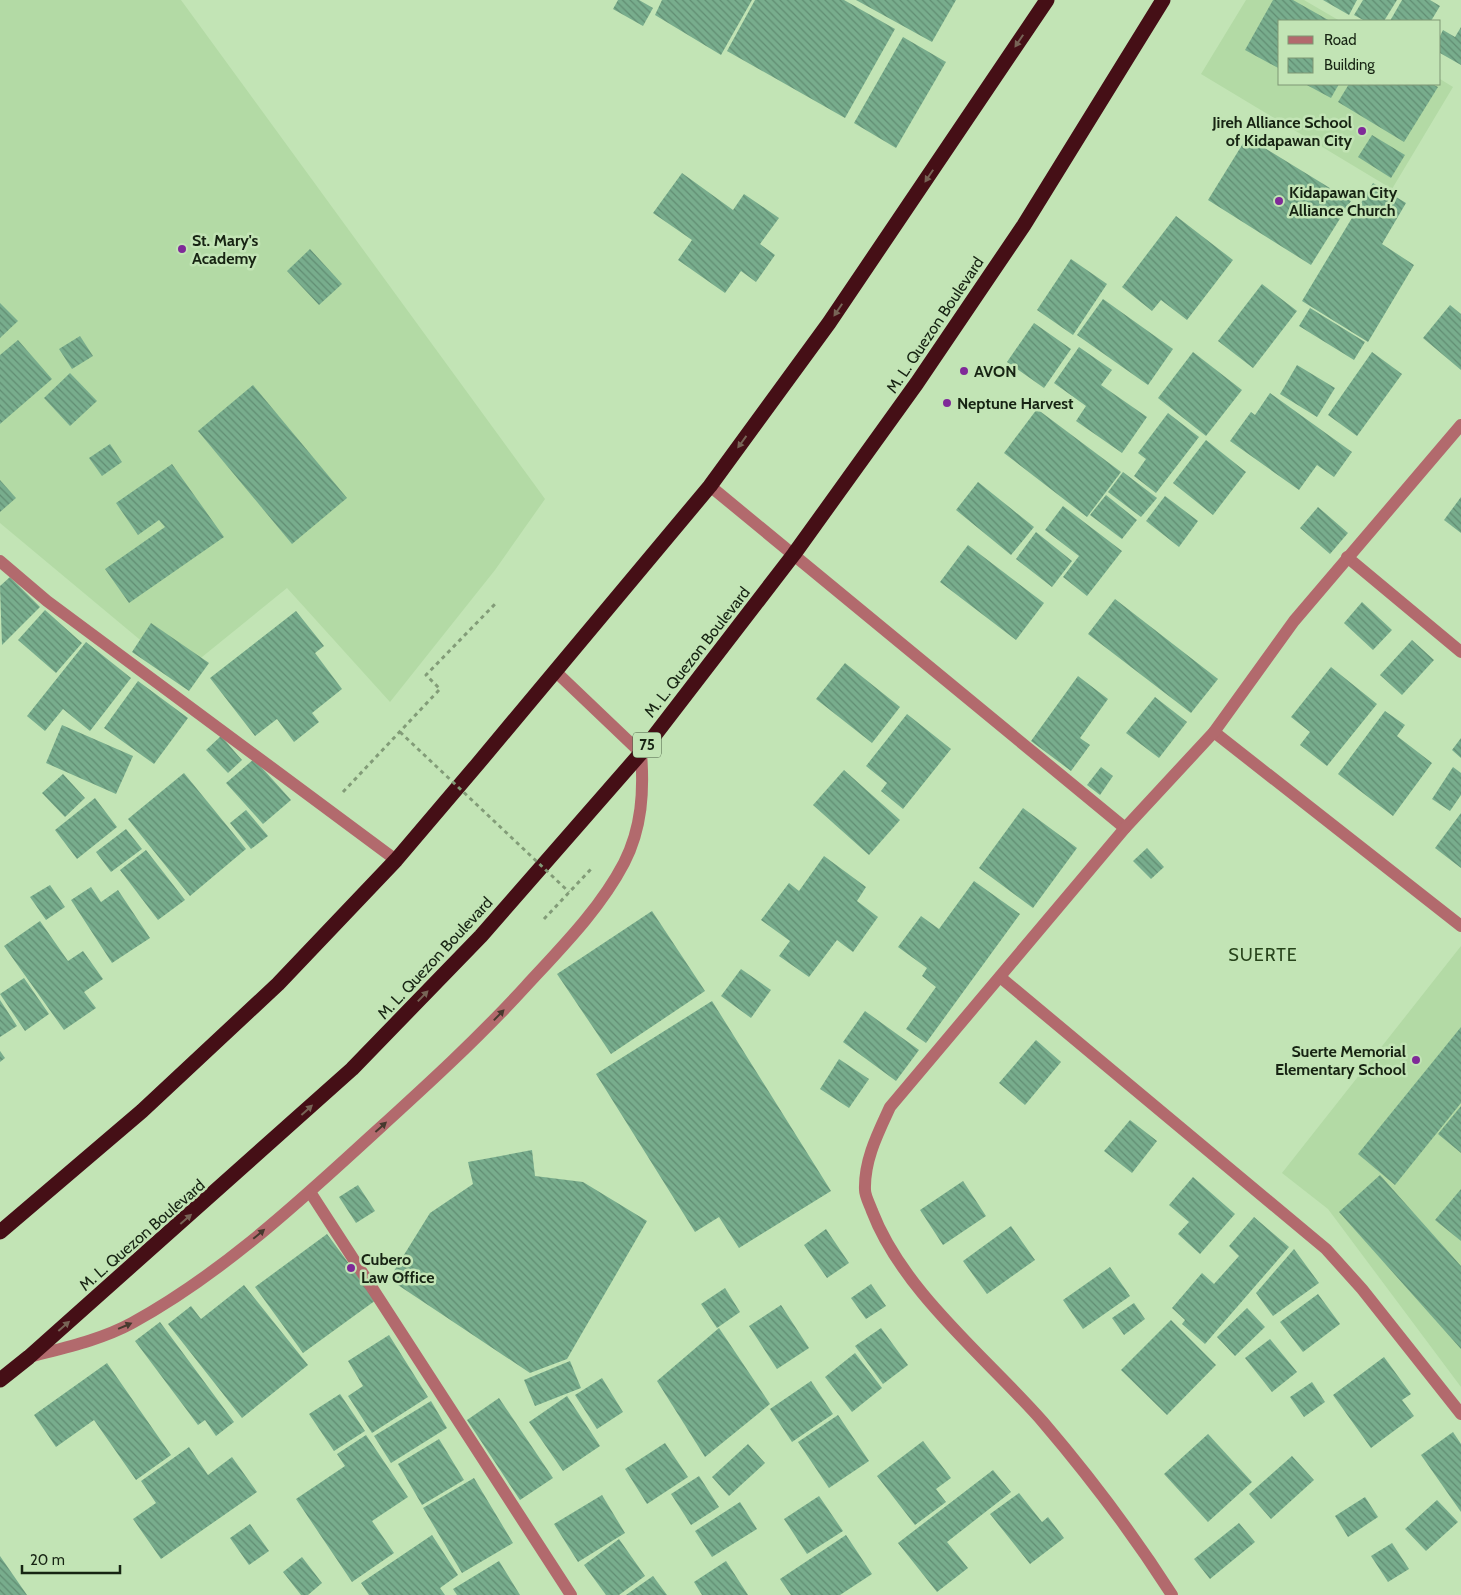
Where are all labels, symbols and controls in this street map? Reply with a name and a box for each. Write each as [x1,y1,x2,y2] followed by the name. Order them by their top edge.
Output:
[1278,20,1441,85] legend
[1324,31,1357,49] text: Road
[1015,34,1024,47] one-way arrow
[1324,56,1375,74] text: Building
[1211,113,1352,150] place label: Jireh Alliance School of Kidapawan City
[1356,125,1368,137] marker: Jireh Alliance School of Kidapawan City
[924,169,934,182] one-way arrow
[1289,183,1398,220] place label: Kidapawan City Alliance Church
[1273,195,1285,207] marker: Kidapawan City Alliance Church
[192,231,259,268] place label: St. Mary's Academy
[176,243,188,255] marker: St. Mary's Academy
[882,253,988,397] street label: M. L. Quezon Boulevard
[833,303,843,317] one-way arrow
[974,362,1017,381] place label: AVON
[958,365,970,377] marker: AVON
[957,394,1074,413] place label: Neptune Harvest
[941,397,953,409] marker: Neptune Harvest
[738,435,748,448] one-way arrow
[640,583,754,721] street label: M. L. Quezon Boulevard
[633,732,661,758] road number: 75
[373,893,497,1023] street label: M. L. Quezon Boulevard
[1228,944,1298,966] district label: SUERTE
[417,991,429,1003] one-way arrow
[492,1009,504,1021] one-way arrow
[1275,1042,1406,1079] place label: Suerte Memorial Elementary School
[1410,1054,1422,1066] marker: Suerte Memorial Elementary School
[301,1104,313,1116] one-way arrow
[375,1121,387,1133] one-way arrow
[75,1175,209,1295] street label: M. L. Quezon Boulevard
[180,1213,192,1225] one-way arrow
[252,1229,265,1240] one-way arrow
[361,1250,434,1287] place label: Cubero Law Office
[345,1262,357,1274] marker: Cubero Law Office
[58,1321,71,1332] one-way arrow
[118,1321,132,1329] one-way arrow
[22,1542,120,1574] scale bar
[30,1551,65,1569] text: 20 m

